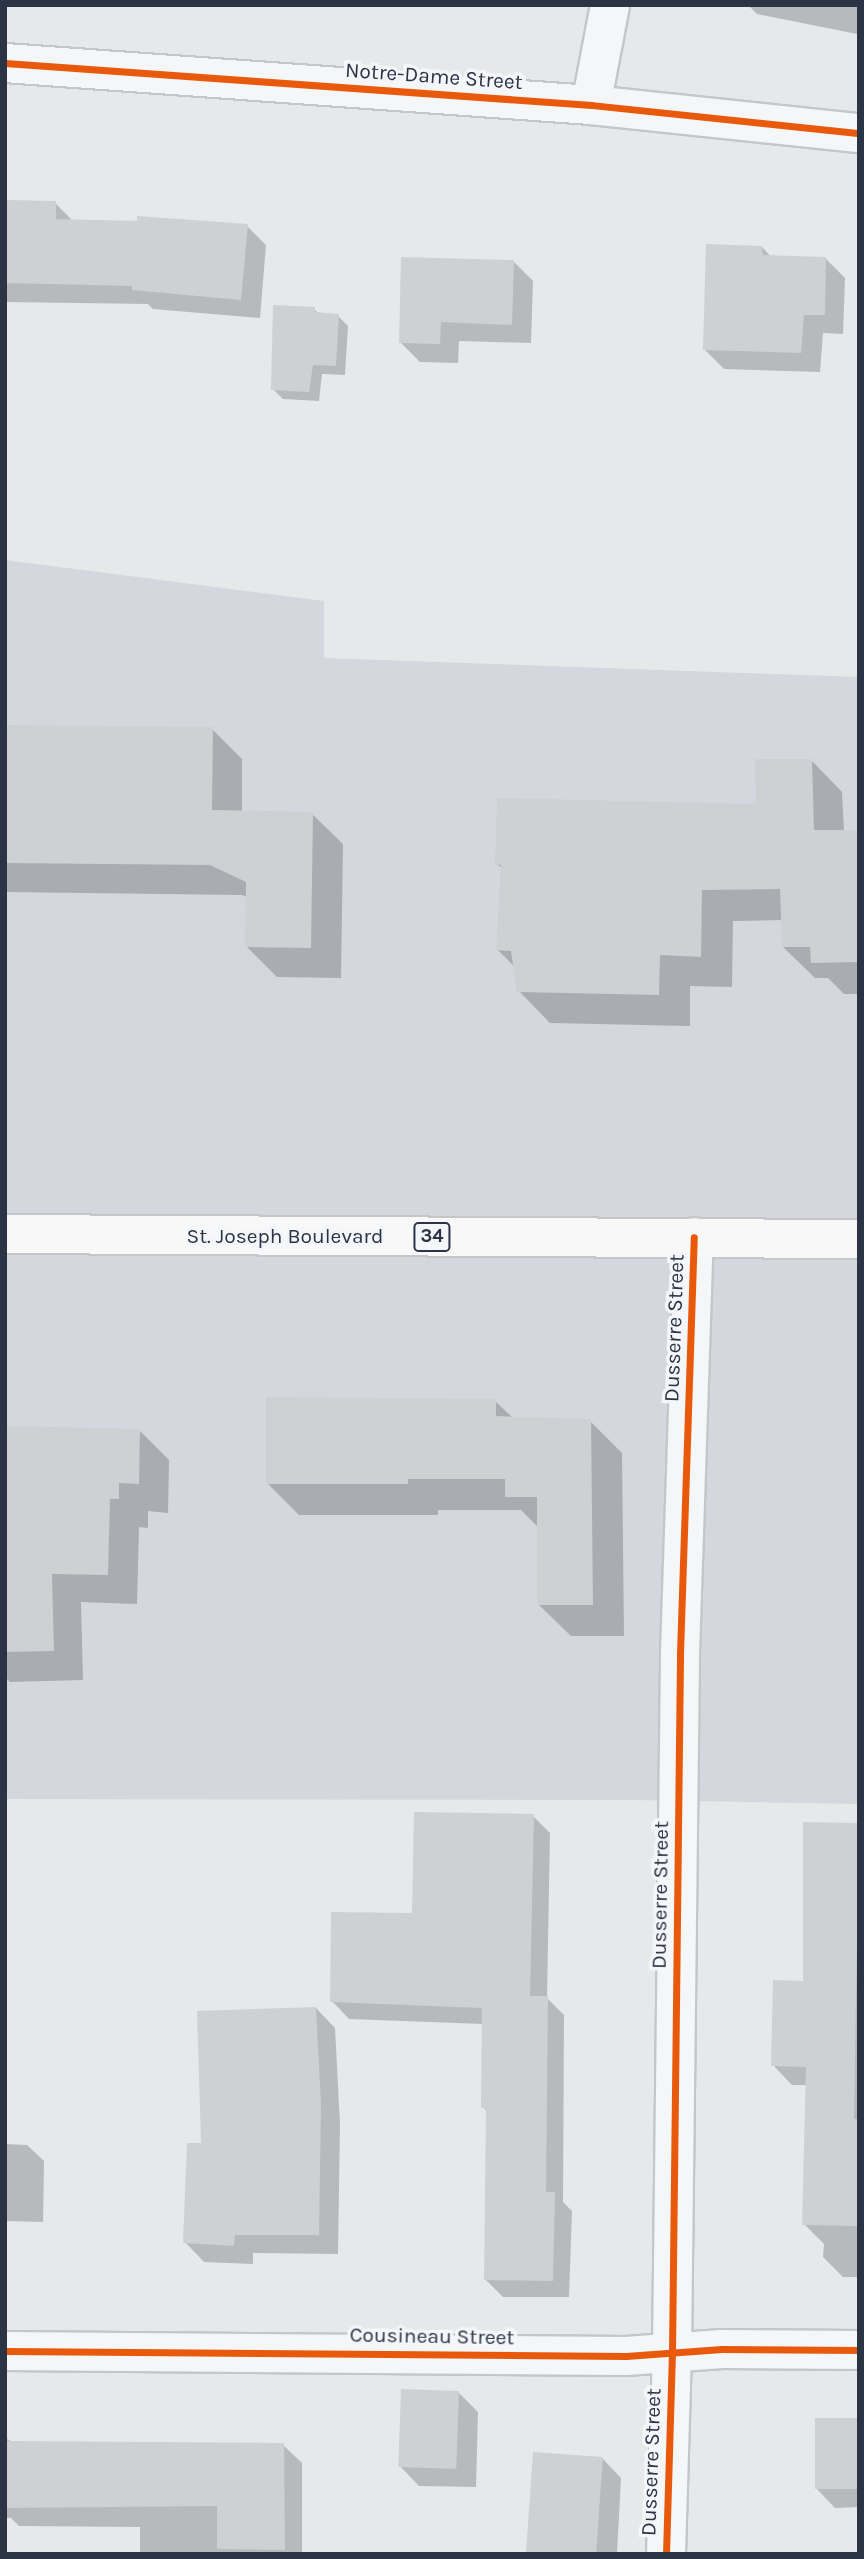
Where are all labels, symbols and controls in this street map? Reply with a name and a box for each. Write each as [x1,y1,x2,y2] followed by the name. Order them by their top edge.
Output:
[344,57,524,95] street label: Notre-Dame Street
[413,1222,451,1252] road number: 34
[186,1223,384,1249] street label: St. Joseph Boulevard
[659,1254,689,1402] street label: Dusserre Street
[646,1821,674,1969] street label: Dusserre Street
[349,2322,515,2350] street label: Cousineau Street
[636,2388,666,2536] street label: Dusserre Street

